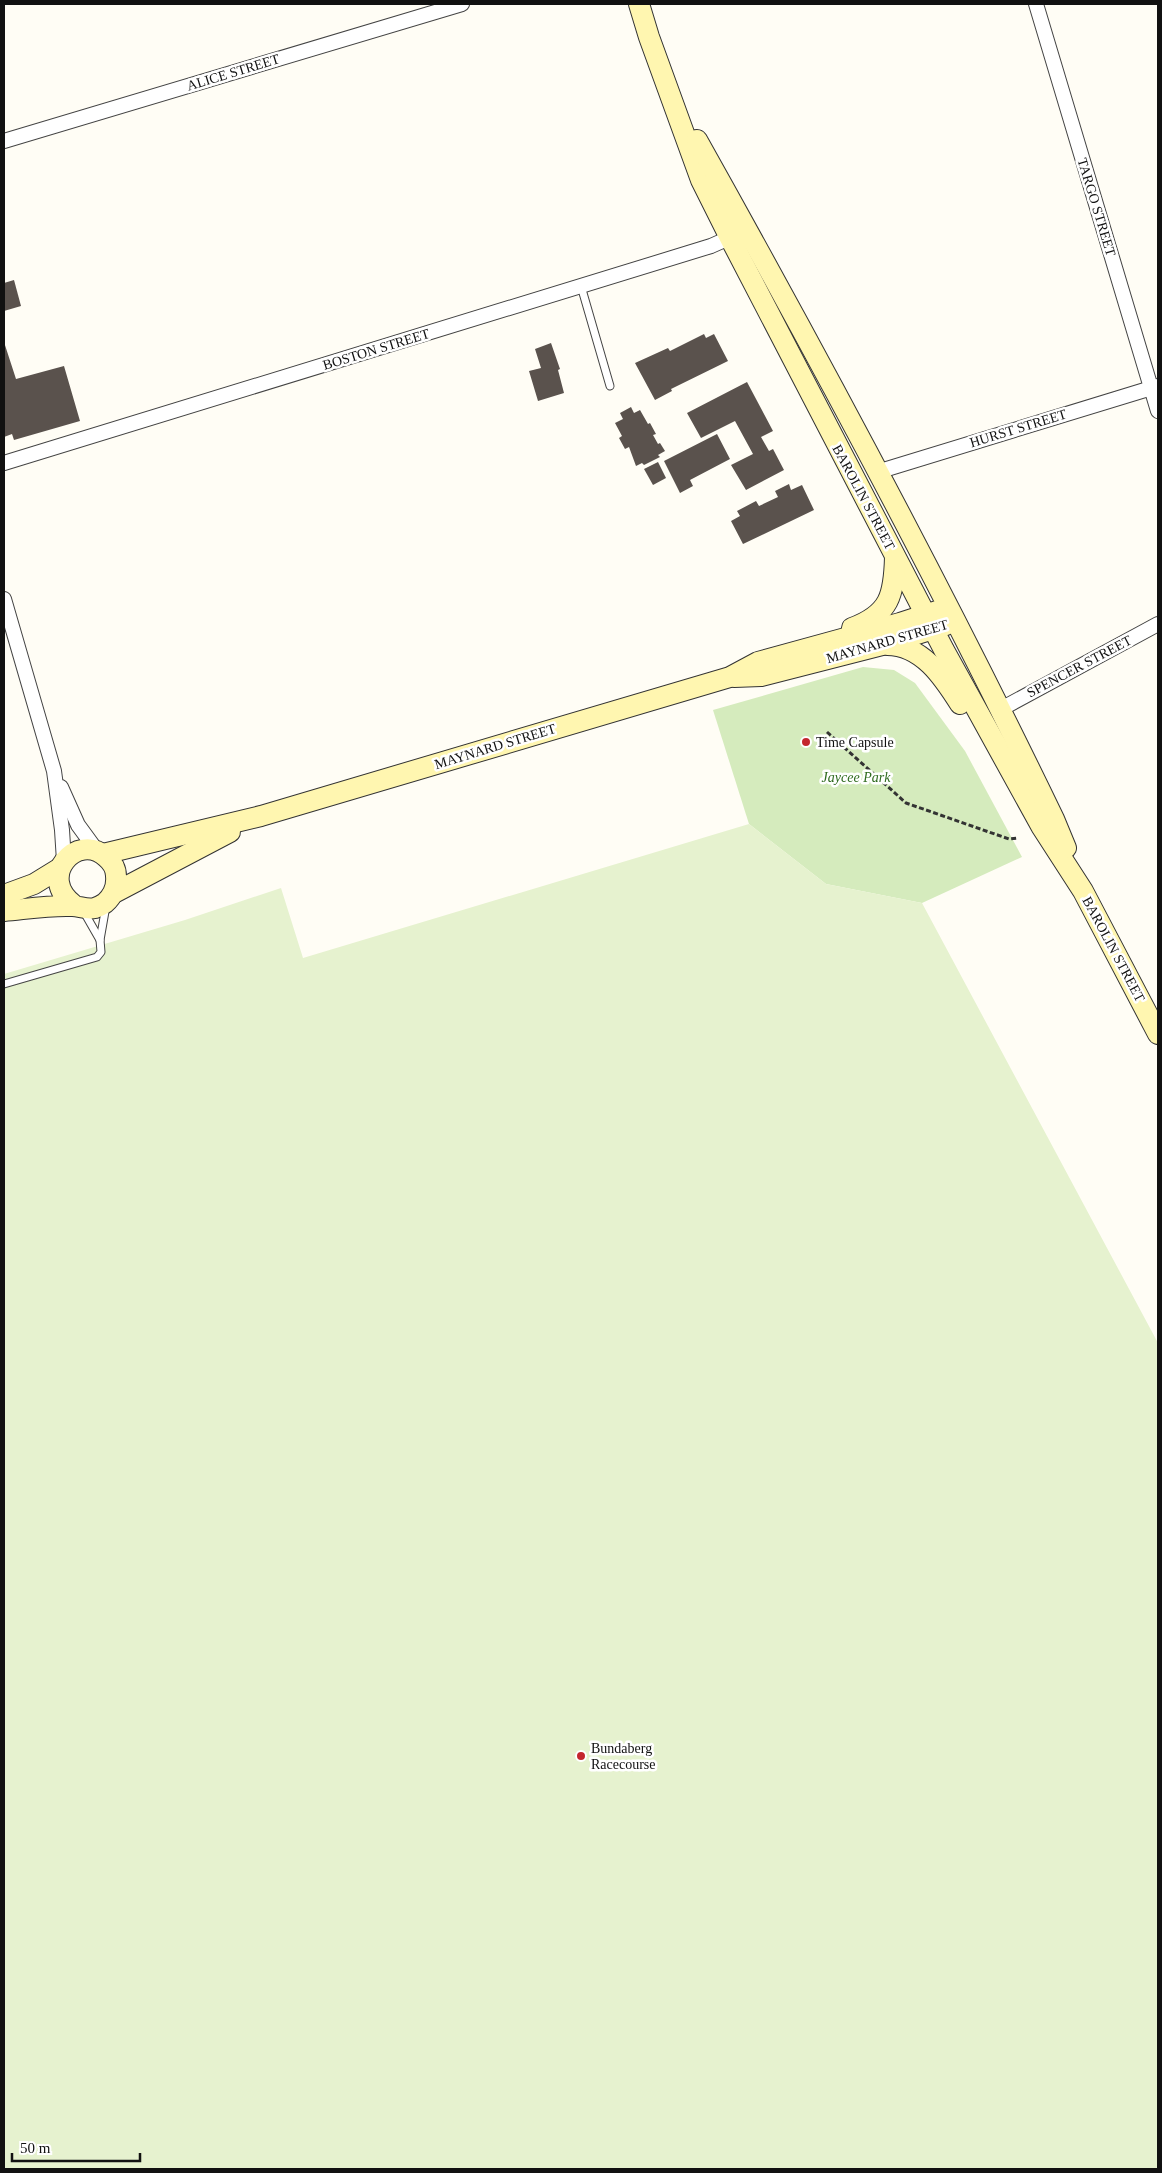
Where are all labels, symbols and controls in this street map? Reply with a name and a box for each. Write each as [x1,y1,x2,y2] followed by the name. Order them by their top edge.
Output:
[185,51,282,94] street label: ALICE STREET
[1074,156,1119,259] street label: TARGO STREET
[321,326,432,373] street label: BOSTON STREET
[968,406,1069,450] street label: HURST STREET
[829,442,898,553] street label: BAROLIN STREET
[825,617,950,666] street label: MAYNARD STREET
[1024,632,1134,700] street label: SPENCER STREET
[433,721,558,772] street label: MAYNARD STREET
[816,735,894,750] place label: Time Capsule
[800,736,812,748] marker: Time Capsule
[822,770,891,785] park label: Jaycee Park
[1079,894,1148,1005] street label: BAROLIN STREET
[591,1741,656,1772] place label: Bundaberg Racecourse
[575,1750,587,1762] marker: Bundaberg Racecourse
[12,2130,140,2162] scale bar
[20,2140,51,2156] text: 50 m

